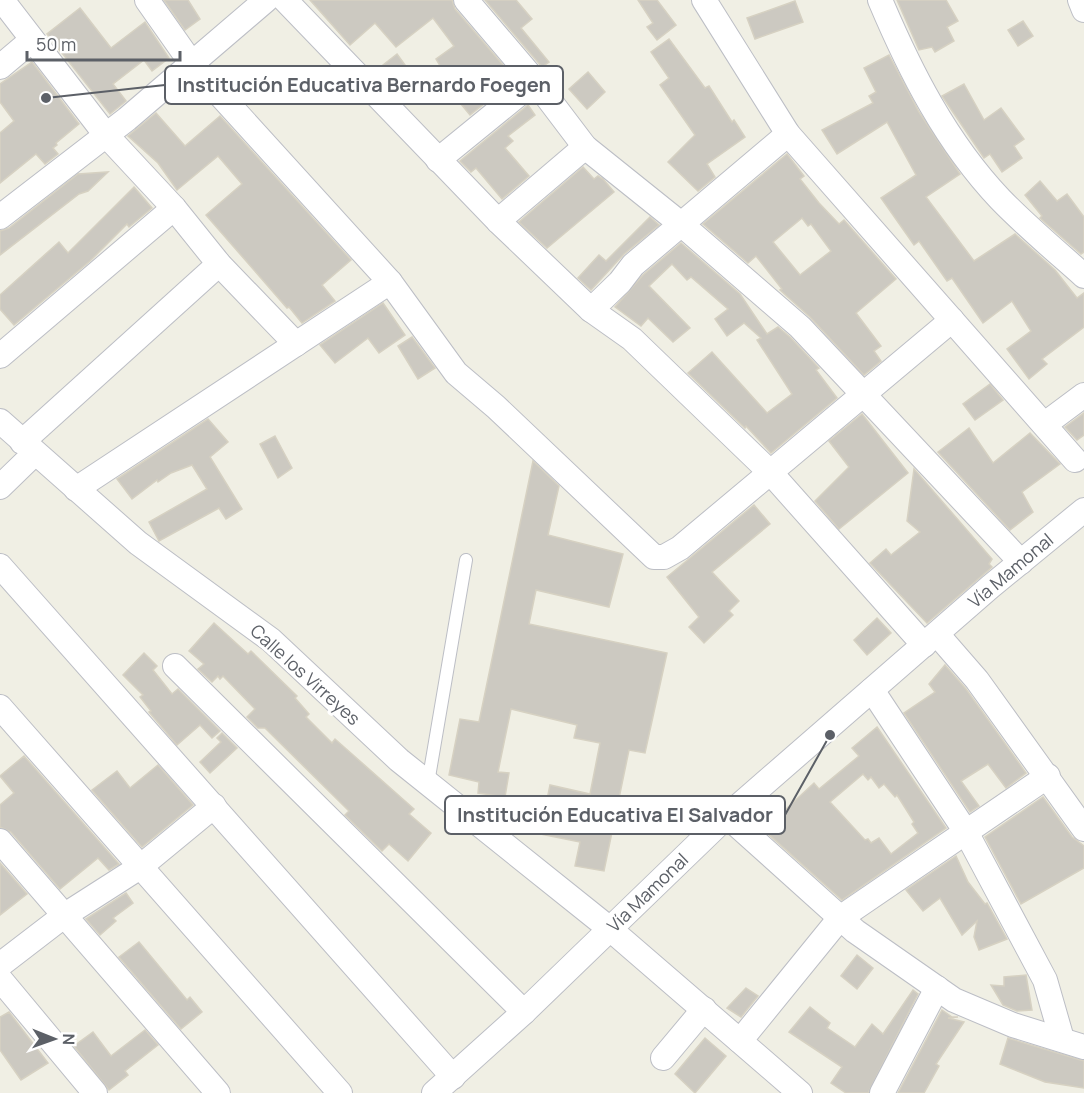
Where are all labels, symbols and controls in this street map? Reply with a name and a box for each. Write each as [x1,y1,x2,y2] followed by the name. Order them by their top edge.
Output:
[27,24,180,62] scale bar
[36,32,76,56] text: 50 m
[165,66,563,104] callout: Institución Educativa Bernardo Foegen
[177,71,551,98] text: Institución Educativa Bernardo Foegen
[963,528,1058,613] street label: Vía Mamonal
[246,618,366,730] street label: Calle los Virreyes
[445,796,785,834] callout: Institución Educativa El Salvador
[457,801,773,828] text: Institución Educativa El Salvador
[601,847,693,937] street label: Vía Mamonal
[24,1009,84,1069] north arrow
[58,1033,80,1045] text: N

